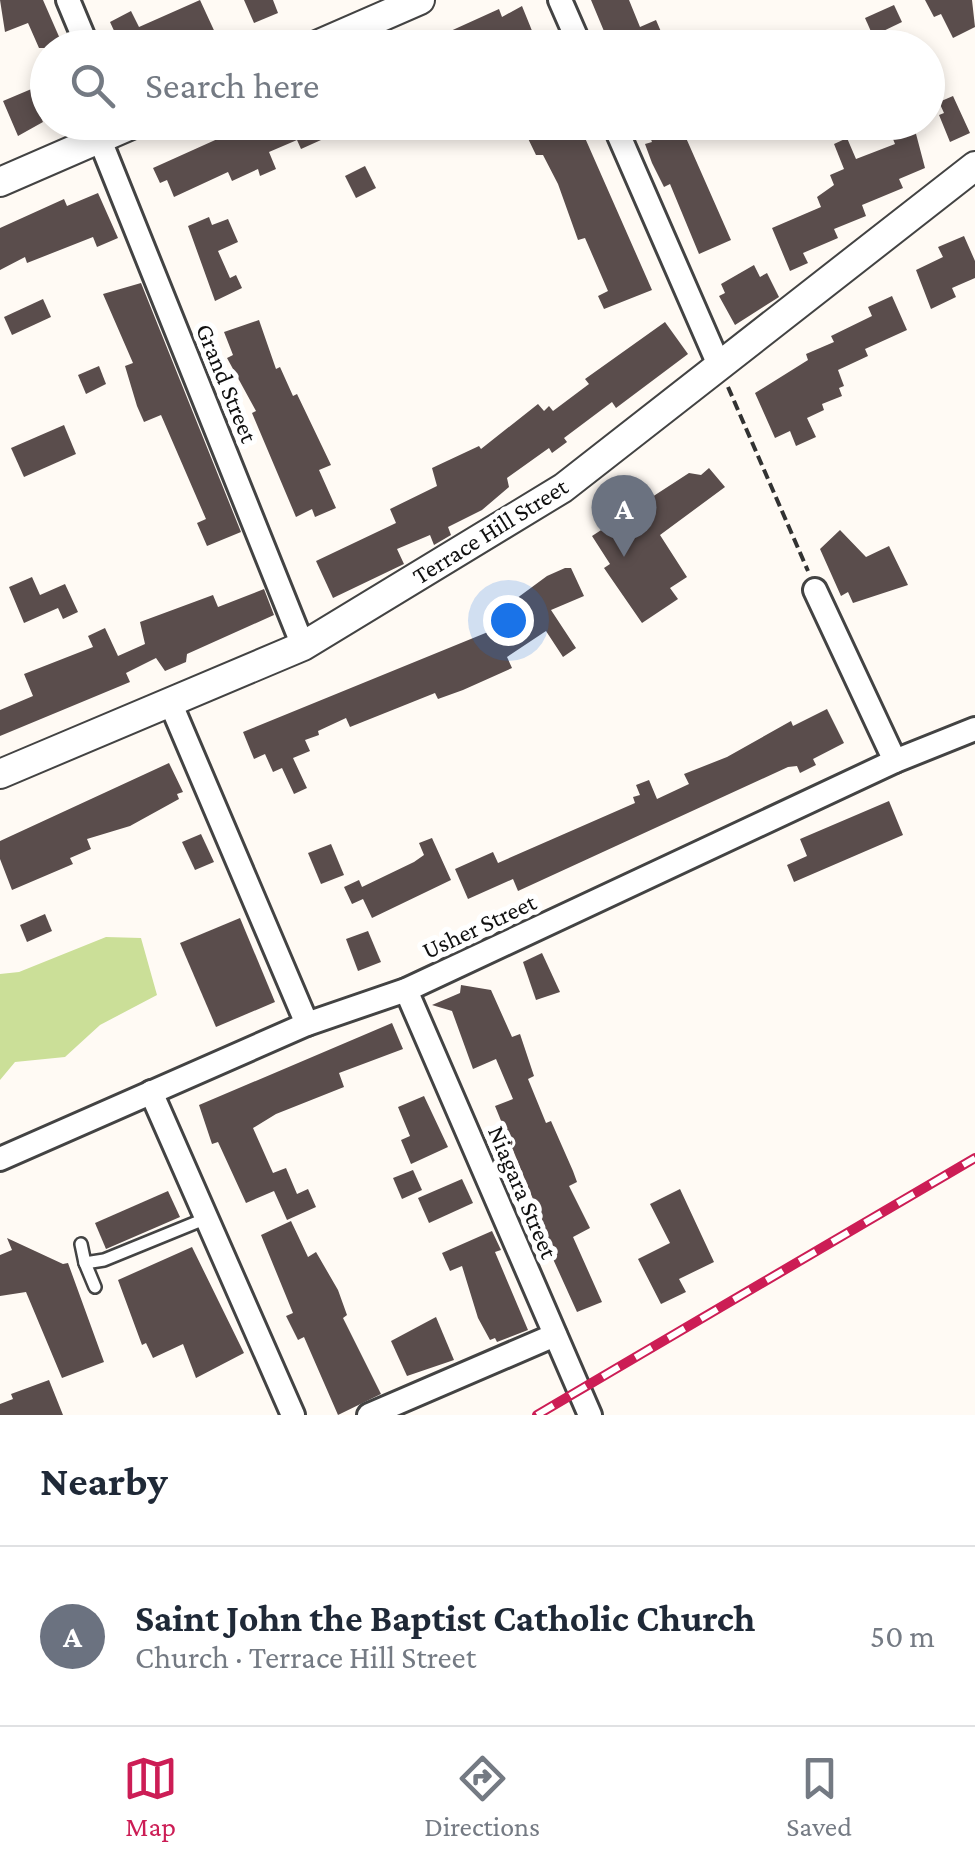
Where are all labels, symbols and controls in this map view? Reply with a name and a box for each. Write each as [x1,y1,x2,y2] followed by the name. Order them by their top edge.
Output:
[30,30,945,140] search box
[65,58,120,113] icon: search
[145,64,319,106] text: Search here
[191,320,263,447] street label: Grand Street
[407,472,573,590] street label: Terrace Hill Street
[592,474,656,557] pin: A
[483,595,534,646] your location
[418,888,541,964] street label: Usher Street
[482,1122,563,1263] street label: Niagara Street
[40,1457,168,1504] text: Nearby
[135,1597,755,1639] text: Saint John the Baptist Catholic Church
[63,1618,82,1654] text: A
[870,1618,935,1654] text: 50 m
[135,1639,476,1675] text: Church · Terrace Hill Street
[123,1751,178,1842] tab: Map
[424,1751,540,1842] tab: Directions
[786,1751,852,1842] tab: Saved

